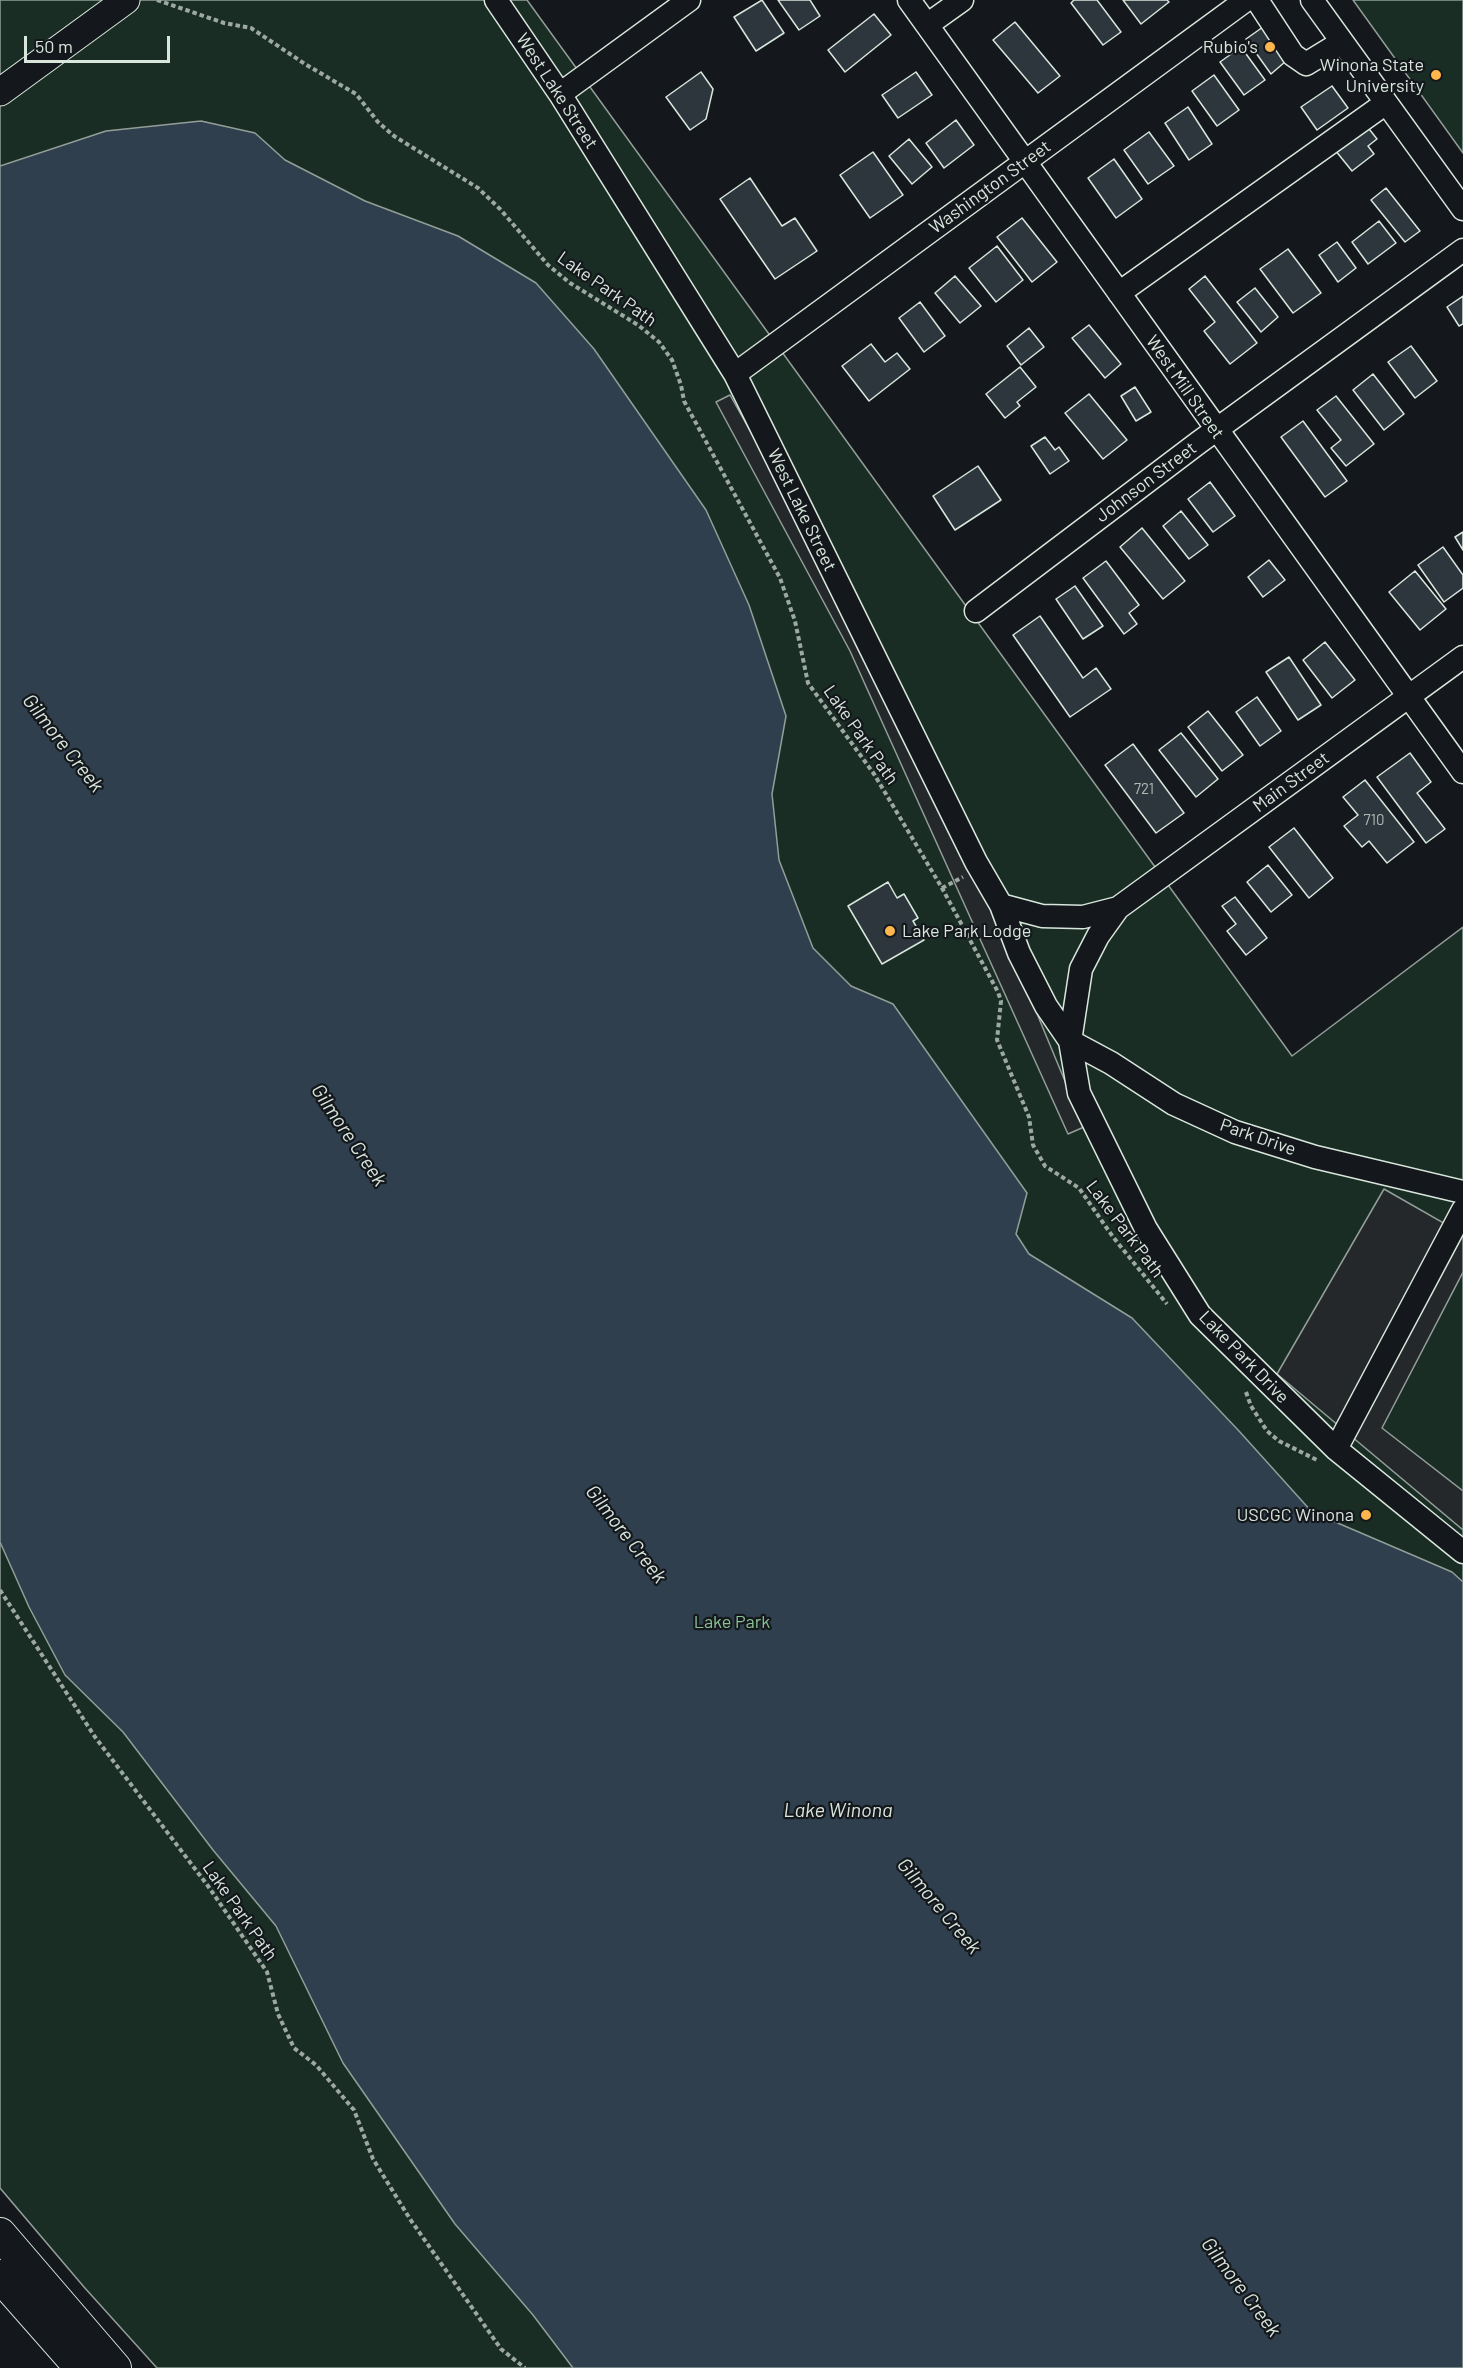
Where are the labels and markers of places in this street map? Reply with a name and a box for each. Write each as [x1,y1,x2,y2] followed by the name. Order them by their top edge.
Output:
[1203,36,1258,58] place label: Rubio's
[1263,40,1277,54] marker: Rubio's
[1320,54,1424,97] place label: Winona State University
[1429,68,1443,82] marker: Winona State University
[902,920,1031,942] place label: Lake Park Lodge
[883,924,897,938] marker: Lake Park Lodge
[1237,1504,1354,1526] place label: USCGC Winona
[1359,1508,1373,1522] marker: USCGC Winona

